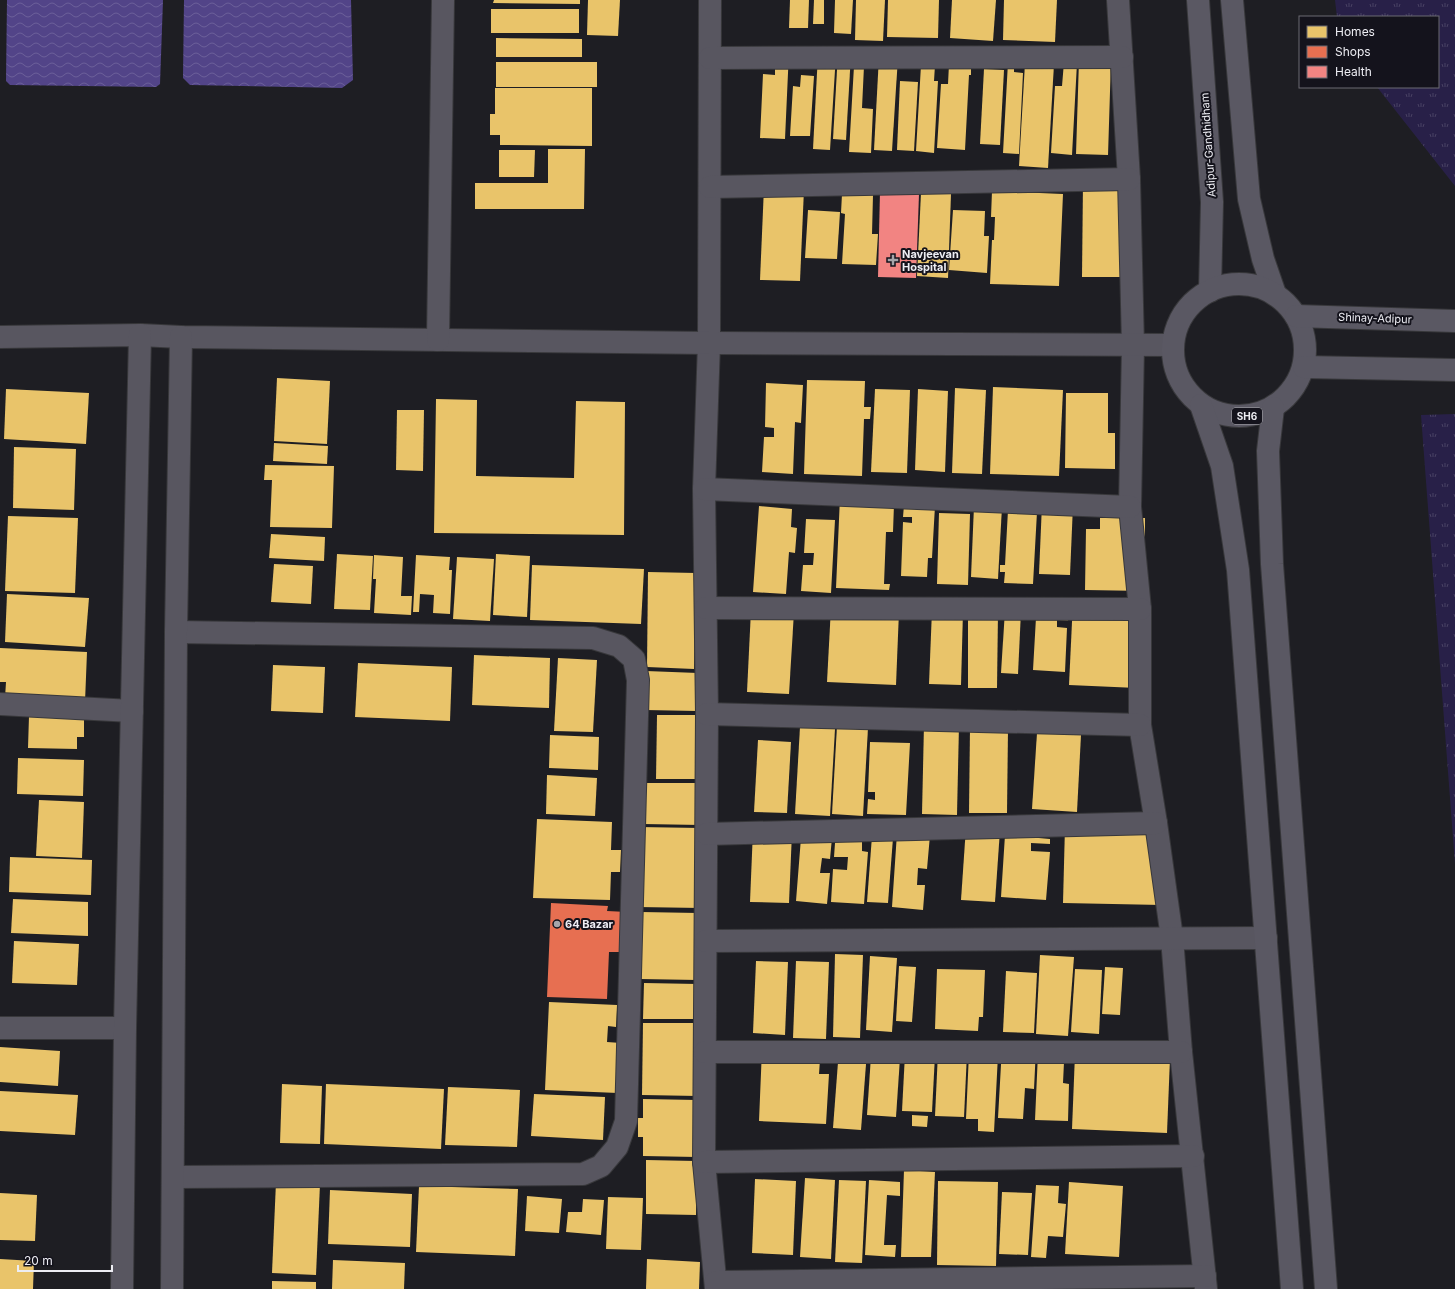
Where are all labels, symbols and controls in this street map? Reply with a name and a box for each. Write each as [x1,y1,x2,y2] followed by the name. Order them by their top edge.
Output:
[1299,16,1439,88] legend
[1335,24,1375,39] text: Homes
[1335,44,1371,59] text: Shops
[1335,64,1372,79] text: Health
[1197,92,1219,198] street label: Adipur-Gandhidham
[902,247,959,274] place label: Navjeevan Hospital
[887,254,899,266] marker: Navjeevan Hospital
[1338,310,1412,326] street label: Shinay-Adipur
[1232,408,1262,424] road number: SH6
[565,917,614,931] place label: 64 Bazar
[552,919,562,929] marker: 64 Bazar
[18,1247,112,1273] scale bar
[24,1253,53,1268] text: 20 m

